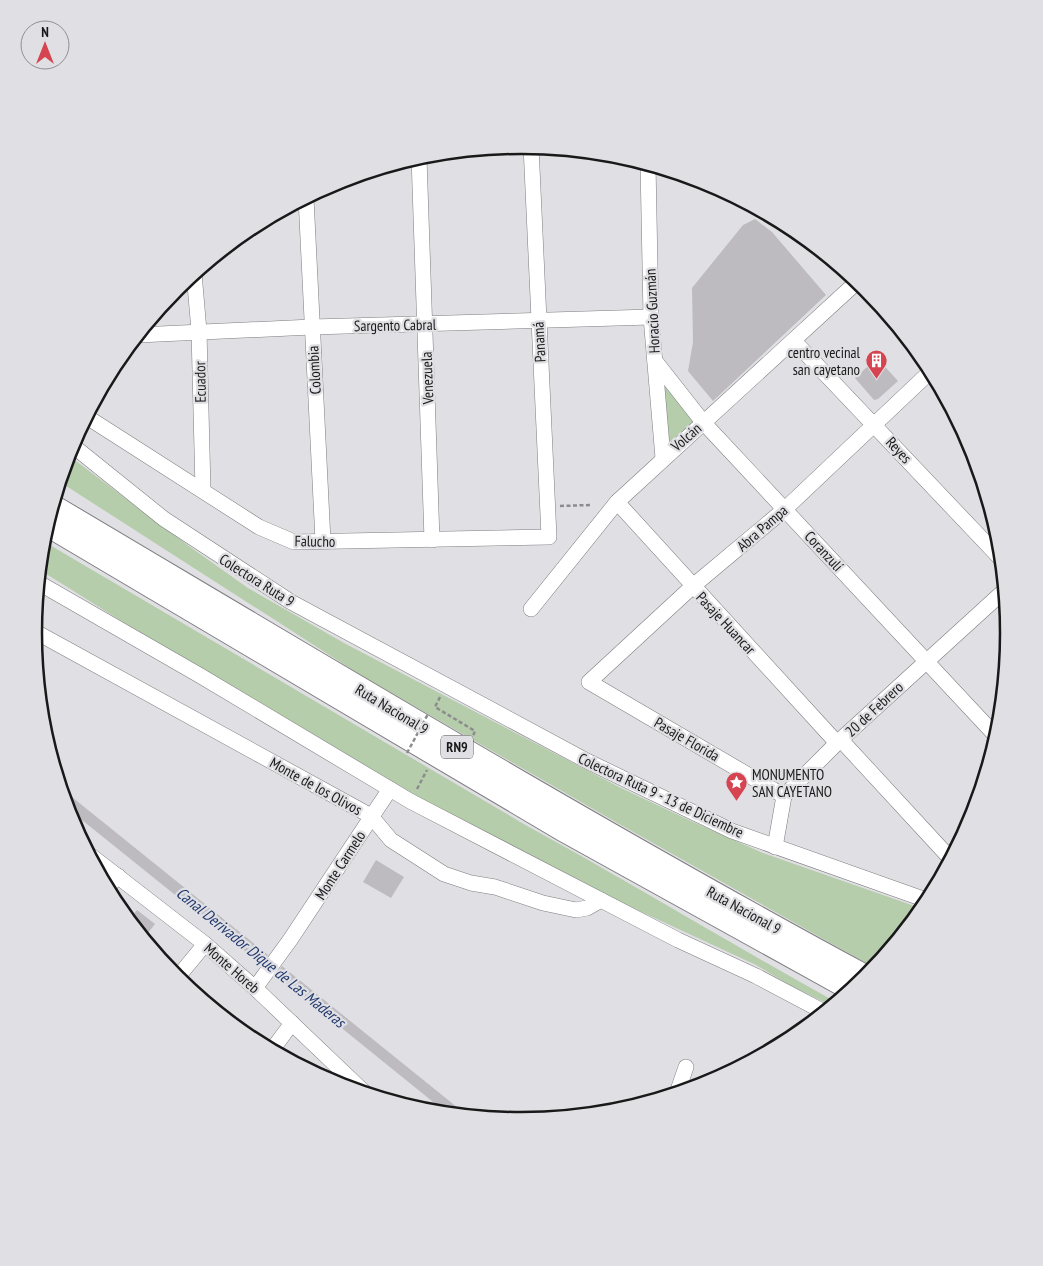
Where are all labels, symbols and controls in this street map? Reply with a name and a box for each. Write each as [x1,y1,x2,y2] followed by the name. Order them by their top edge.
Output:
[20,20,70,70] north arrow
[41,23,49,41] text: N
[640,268,664,354] street label: Horacio Guzmán
[354,315,437,335] street label: Sargento Cabral
[528,321,550,363] street label: Panamá
[788,343,860,379] place label: centro vecinal san cayetano
[303,345,325,395] street label: Colombia
[864,349,888,380] building icon: centro vecinal san cayetano
[417,351,437,406] street label: Venezuela
[190,360,210,403] street label: Ecuador
[666,419,705,456] street label: Volcán
[882,433,916,467] street label: Reyes
[733,501,791,555] street label: Abra Pampa
[801,527,848,576] street label: Coranzulí
[295,531,335,551] street label: Falucho
[216,549,298,611] street label: Colectora Ruta 9
[692,588,760,659] street label: Pasaje Huancar
[841,677,907,741] street label: 20 de Febrero
[352,680,432,738] street label: Ruta Nacional 9
[651,713,723,765] street label: Pasaje Florida
[441,736,473,759] road number: RN9
[575,748,747,842] street label: Colectora Ruta 9 - 13 de Diciembre
[267,753,365,819] street label: Monte de los Olivos
[752,765,832,801] place label: MONUMENTO SAN CAYETANO
[724,771,748,802] place icon: MONUMENTO SAN CAYETANO
[311,827,369,903] street label: Monte Carmelo
[703,882,785,938] street label: Ruta Nacional 9
[172,883,351,1032] water label: Canal Derivador Dique de Las Maderas
[200,939,264,997] street label: Monte Horeb

